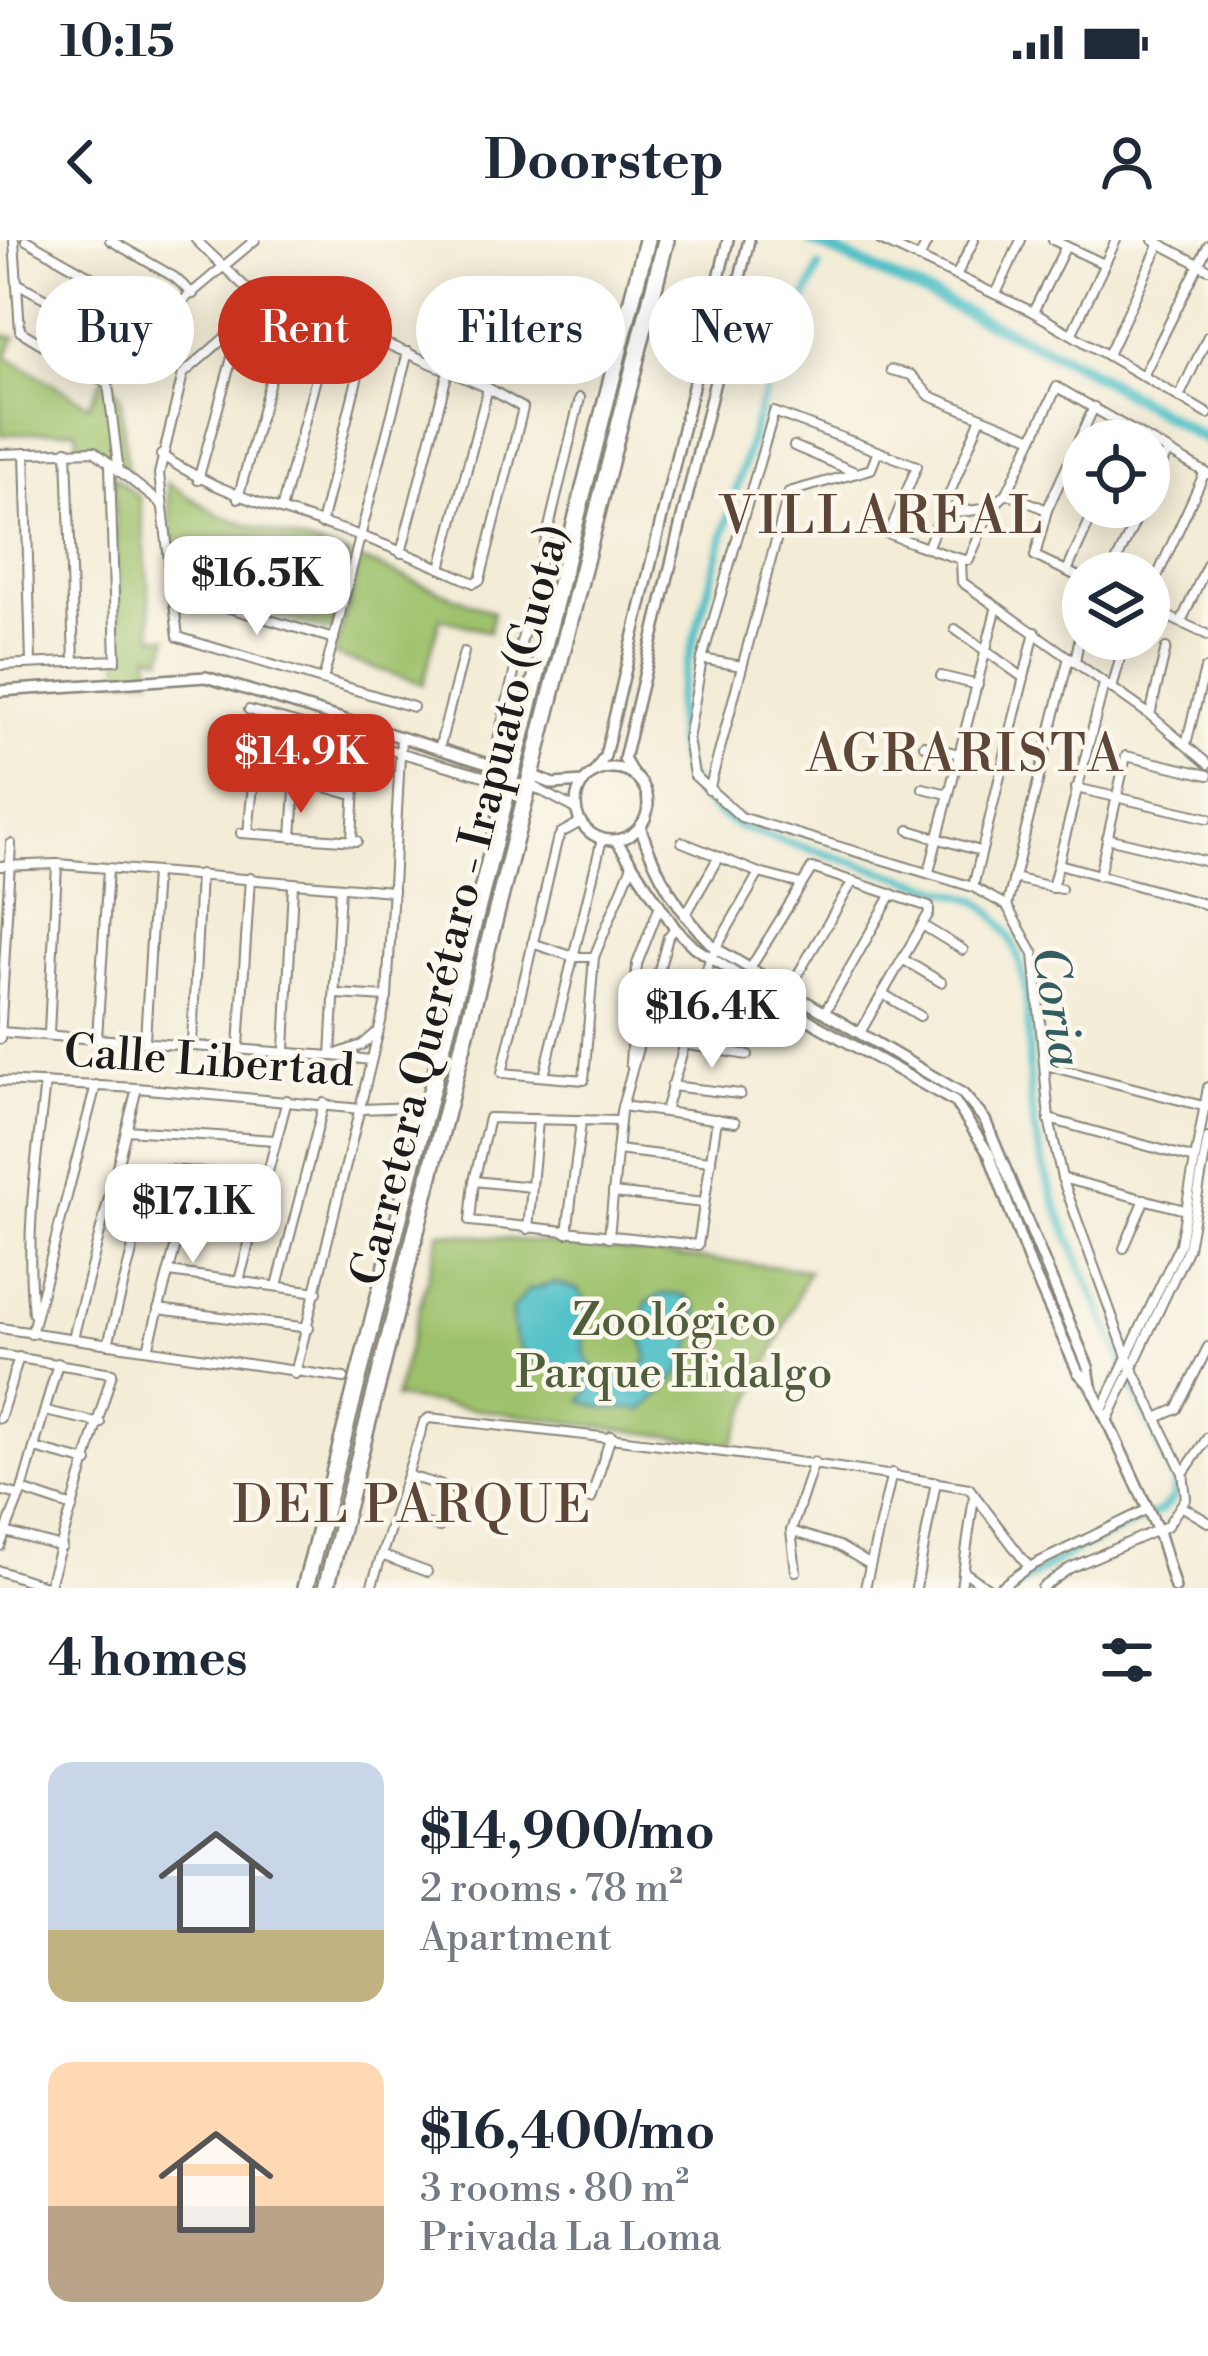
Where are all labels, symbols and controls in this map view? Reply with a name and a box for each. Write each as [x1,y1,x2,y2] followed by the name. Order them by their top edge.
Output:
[60,14,175,71] text: 10:15
[484,128,724,196] text: Doorstep
[48,129,114,195] icon: back
[1094,129,1160,195] icon: person
[36,276,194,384] chip: Buy
[218,276,392,384] chip: Rent
[416,276,625,384] chip: Filters
[649,276,814,384] chip: New
[1062,420,1170,660] map controls
[1062,420,1170,528] button: locate
[718,486,1045,550] district label: VILLAREAL
[339,518,583,1292] street label: Carretera Querétaro - Irapuato (Cuota)
[159,536,355,638] pin: $16.5K
[191,550,323,599] text: $16.5K
[1062,552,1170,660] button: layers
[203,714,399,816] pin: $14.9K
[805,724,1126,788] district label: AGRARISTA
[234,728,368,777] text: $14.9K
[1017,943,1095,1072] water label: Coria
[614,969,810,1071] pin: $16.4K
[645,983,779,1032] text: $16.4K
[62,1023,357,1101] street label: Calle Libertad
[95,1164,291,1266] pin: $17.1K
[132,1178,254,1227] text: $17.1K
[516,1293,832,1402] park label: Zoológico Parque Hidalgo
[233,1475,593,1539] district label: DEL PARQUE
[1094,1627,1160,1693] icon: filters
[48,1628,248,1692] text: 4 homes
[420,1801,715,1865] text: $14,900/mo
[144,1810,288,1954] icon: home
[420,1865,683,1914] text: 2 rooms · 78 m²
[420,1914,612,1963] text: Apartment
[420,2101,715,2165] text: $16,400/mo
[144,2110,288,2254] icon: home
[420,2165,689,2214] text: 3 rooms · 80 m²
[420,2214,721,2263] text: Privada La Loma

